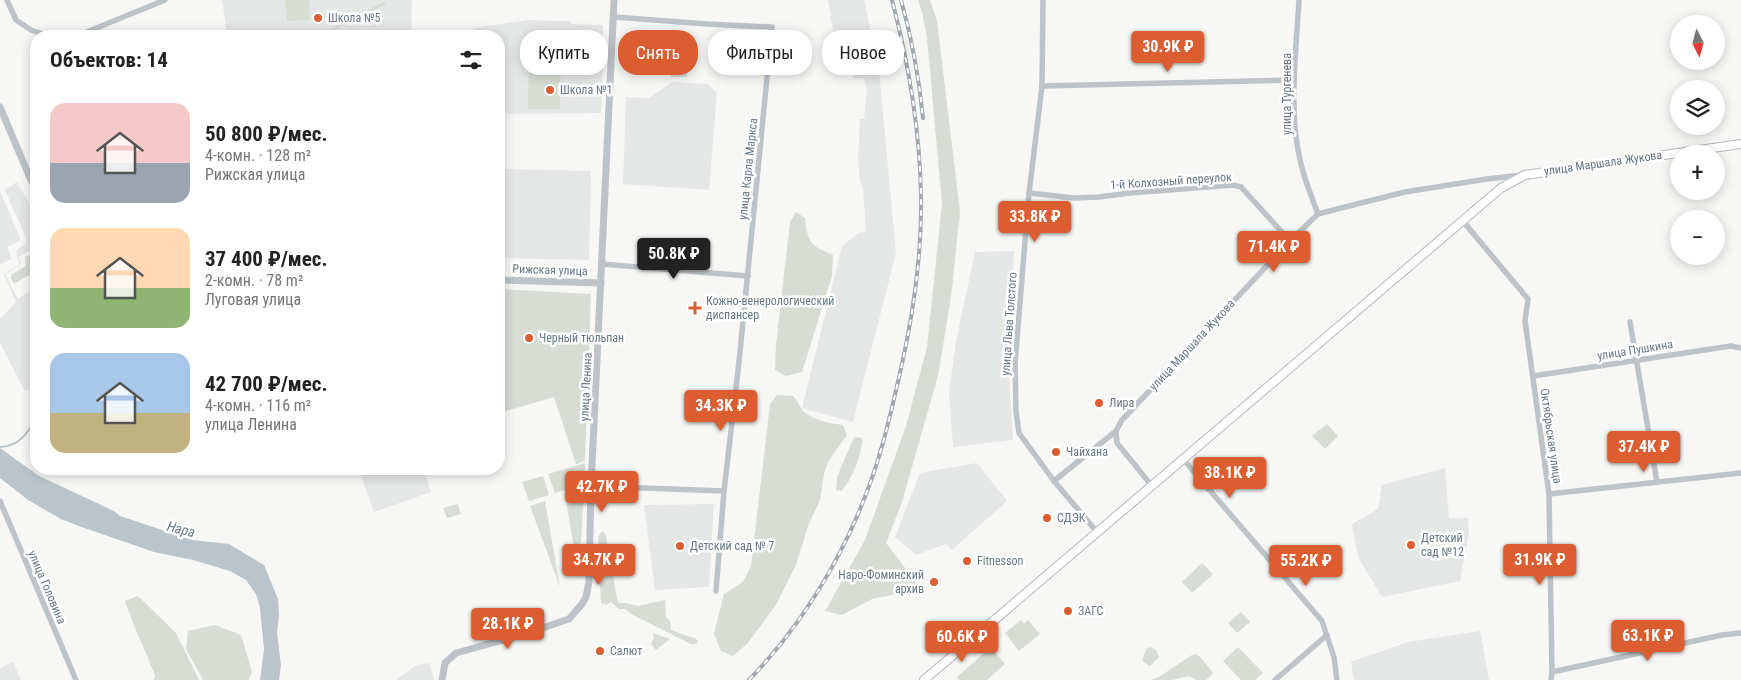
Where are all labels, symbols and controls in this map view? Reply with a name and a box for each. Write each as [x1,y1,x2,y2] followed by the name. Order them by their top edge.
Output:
[328,11,381,25] place label: Школа №5
[312,12,324,24] marker: Школа №5
[1670,15,1725,70] north arrow
[1670,15,1725,265] map controls
[520,30,608,75] chip: Купить
[618,30,698,75] chip: Снять
[708,30,812,75] chip: Фильтры
[822,30,904,75] chip: Новое
[1122,30,1214,73] pin: 30.9K ₽
[1142,37,1194,56] text: 30.9K ₽
[457,46,485,74] icon: filters
[50,48,168,72] text: Объектов: 14
[1280,53,1294,135] street label: улица Тургенева
[1670,80,1725,135] button: layers
[560,83,613,97] place label: Школа №1
[544,84,556,96] marker: Школа №1
[736,117,760,221] street label: улица Карла Маркса
[205,122,328,146] text: 50 800 ₽/мес.
[90,123,150,183] icon: home
[1670,145,1725,200] button: +
[205,146,311,165] text: 4-комн. · 128 m²
[1543,148,1663,178] street label: улица Маршала Жукова
[205,165,305,184] text: Рижская улица
[1110,170,1233,192] street label: 1-й Колхозный переулок
[989,200,1081,243] pin: 33.8K ₽
[1009,207,1061,226] text: 33.8K ₽
[1670,210,1725,265] button: −
[1228,230,1320,273] pin: 71.4K ₽
[1248,237,1300,256] text: 71.4K ₽
[628,238,720,280] pin: 50.8K ₽
[648,244,700,263] text: 50.8K ₽
[205,247,328,271] text: 37 400 ₽/мес.
[90,248,150,308] icon: home
[512,262,588,278] street label: Рижская улица
[205,271,303,290] text: 2-комн. · 78 m²
[998,272,1020,376] street label: улица Льва Толстого
[205,290,301,309] text: Луговая улица
[706,294,834,322] place label: Кожно-венерологический диспансер
[1146,296,1238,393] street label: улица Маршала Жукова
[688,301,702,315] marker: Кожно-венерологический диспансер
[539,331,624,345] place label: Черный тюльпан
[523,332,535,344] marker: Черный тюльпан
[1596,337,1674,363] street label: улица Пушкина
[577,352,595,422] street label: улица Ленина
[205,372,328,396] text: 42 700 ₽/мес.
[90,373,150,433] icon: home
[1537,388,1565,485] street label: Октябрьская улица
[675,390,767,432] pin: 34.3K ₽
[205,396,311,415] text: 4-комн. · 116 m²
[695,396,747,415] text: 34.3K ₽
[1109,396,1134,410] place label: Лира
[1093,397,1105,409] marker: Лира
[205,415,297,434] text: улица Ленина
[1598,430,1690,473] pin: 37.4K ₽
[1618,437,1670,456] text: 37.4K ₽
[1066,445,1108,459] place label: Чайхана
[1050,446,1062,458] marker: Чайхана
[1184,456,1276,499] pin: 38.1K ₽
[1204,463,1256,482] text: 38.1K ₽
[556,470,648,513] pin: 42.7K ₽
[576,477,628,496] text: 42.7K ₽
[1057,511,1086,525] place label: СДЭК
[1041,512,1053,524] marker: СДЭК
[165,518,197,540] water label: Нара
[1421,531,1464,559] place label: Детский сад №12
[690,539,774,553] place label: Детский сад № 7
[1405,539,1417,551] marker: Детский сад №12
[674,540,686,552] marker: Детский сад № 7
[553,544,645,586] pin: 34.7K ₽
[1260,544,1352,587] pin: 55.2K ₽
[1494,544,1586,586] pin: 31.9K ₽
[25,548,69,626] street label: улица Головина
[573,550,625,569] text: 34.7K ₽
[1514,550,1566,569] text: 31.9K ₽
[1280,551,1332,570] text: 55.2K ₽
[977,554,1023,568] place label: Fitnesson
[961,555,973,567] marker: Fitnesson
[838,568,924,596] place label: Наро-Фоминский архив
[928,576,940,588] marker: Наро-Фоминский архив
[1078,604,1104,618] place label: ЗАГС
[1062,605,1074,617] marker: ЗАГС
[462,608,554,650] pin: 28.1K ₽
[482,614,534,633] text: 28.1K ₽
[916,620,1008,663] pin: 60.6K ₽
[1602,620,1694,662] pin: 63.1K ₽
[1622,626,1674,645] text: 63.1K ₽
[936,627,988,646] text: 60.6K ₽
[610,644,642,658] place label: Салют
[594,645,606,657] marker: Салют

